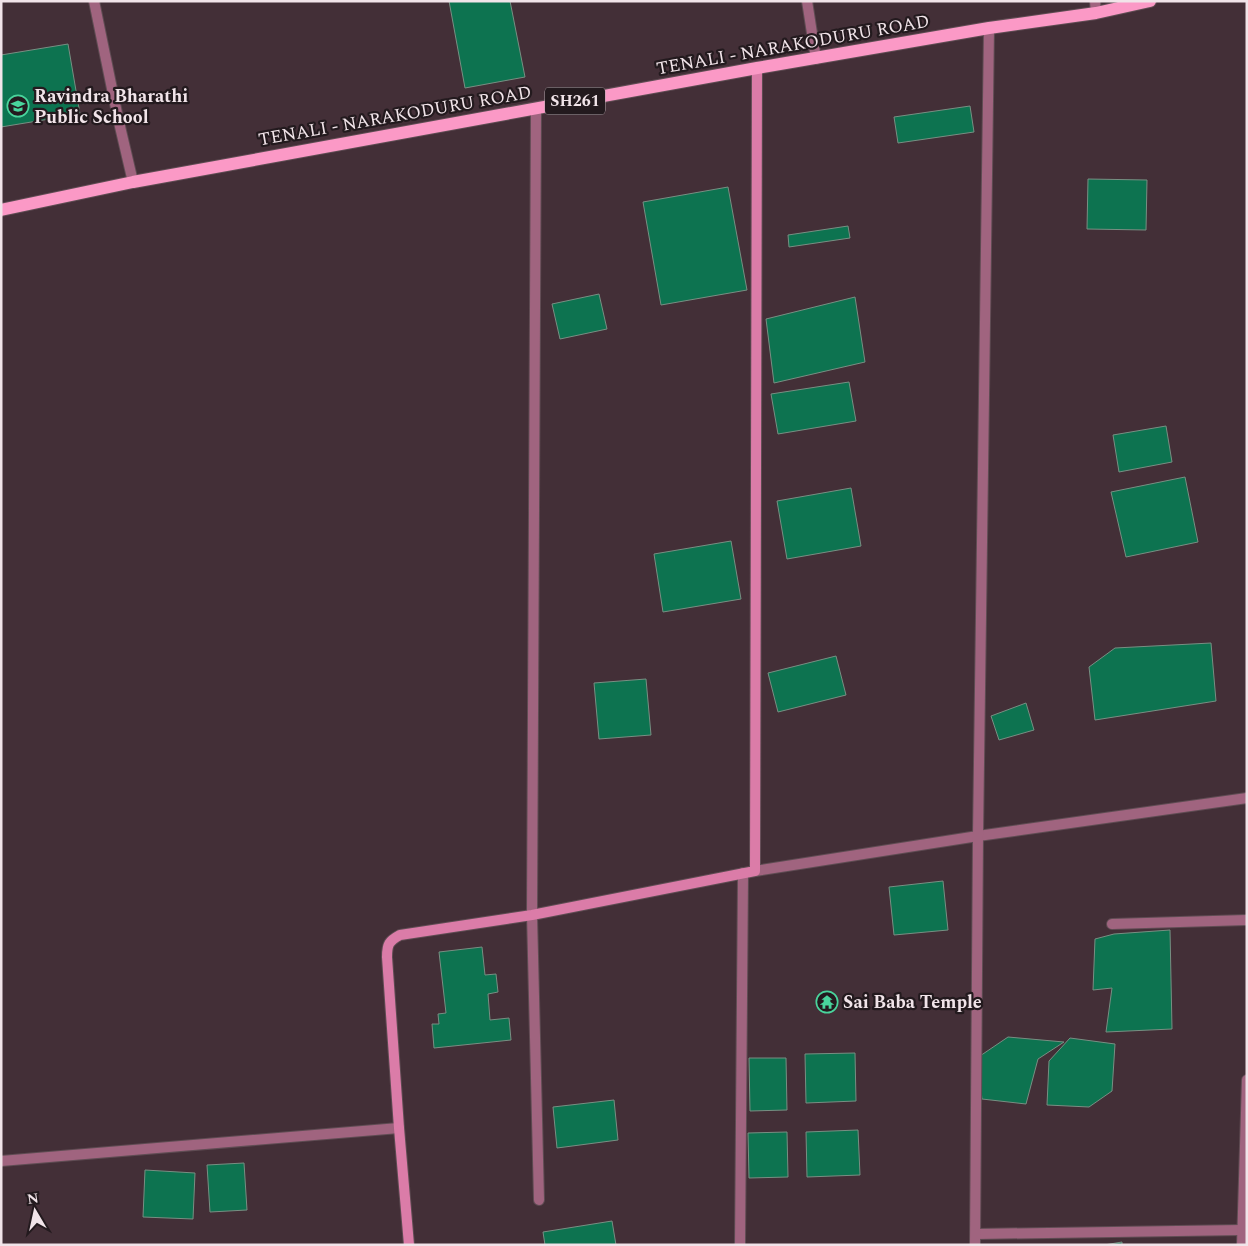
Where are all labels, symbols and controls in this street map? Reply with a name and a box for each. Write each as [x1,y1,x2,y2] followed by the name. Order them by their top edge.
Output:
[654,8,932,82] street label: TENALI - NARAKODURU ROAD
[256,79,534,153] street label: TENALI - NARAKODURU ROAD
[34,83,188,131] place label: Ravindra Bharathi Public School
[545,88,605,114] road number: SH261
[6,94,30,118] school or university icon: Ravindra Bharathi Public School
[843,989,982,1016] place label: Sai Baba Temple
[815,990,839,1014] temple icon: Sai Baba Temple
[10,1186,60,1236] north arrow
[26,1187,40,1210] text: N

